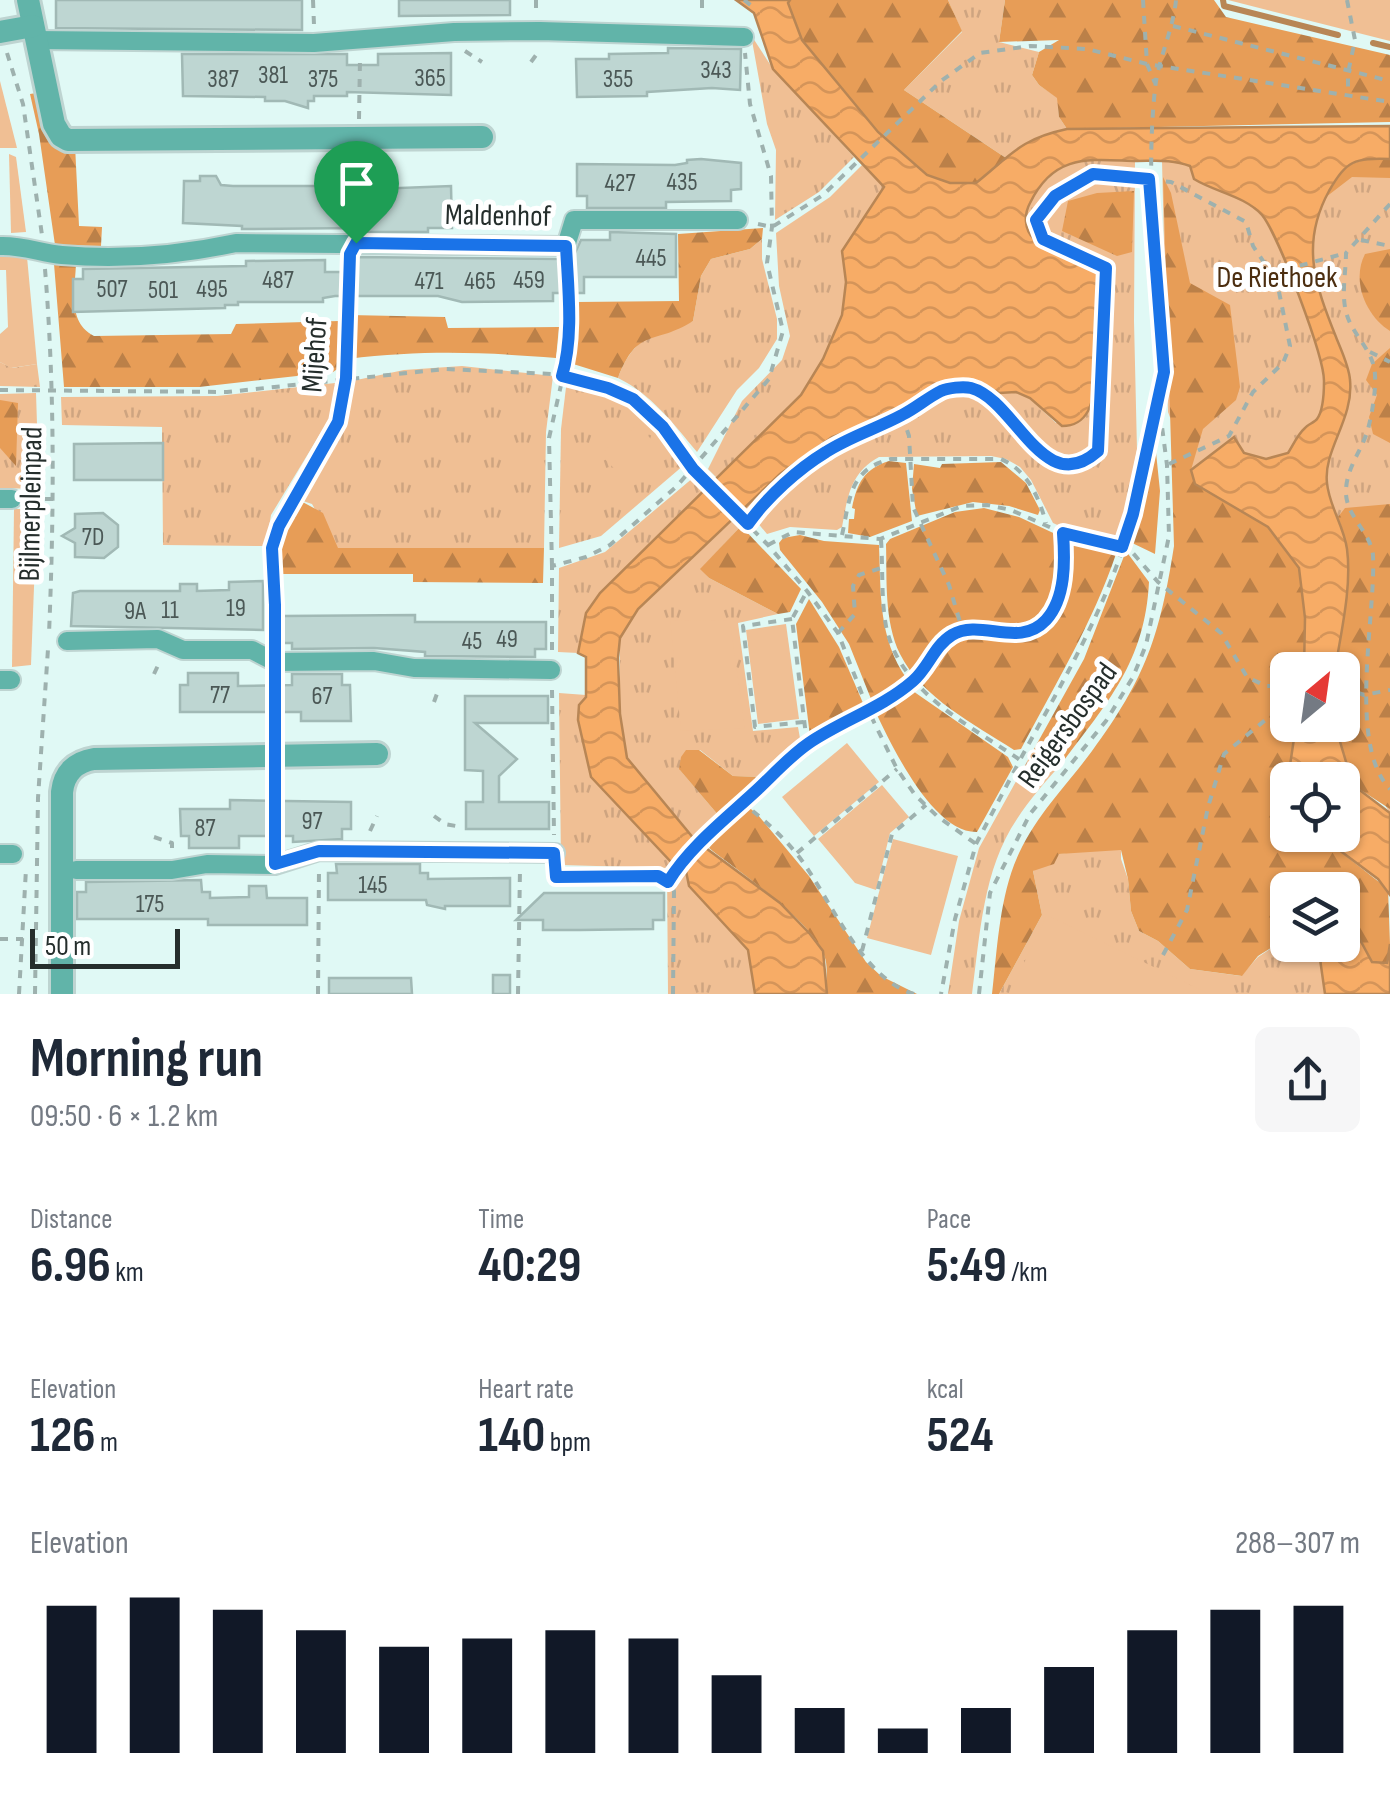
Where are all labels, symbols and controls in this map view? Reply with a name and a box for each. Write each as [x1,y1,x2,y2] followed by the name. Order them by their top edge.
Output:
[700,55,732,86] house number: 343
[258,60,288,91] house number: 381
[414,63,446,94] house number: 365
[207,64,239,95] house number: 387
[308,64,338,95] house number: 375
[603,64,633,95] house number: 355
[314,141,399,244] pin
[329,156,384,211] icon: arrive
[666,167,698,198] house number: 435
[605,168,635,199] house number: 427
[445,197,552,235] street label: Maldenhof
[635,243,667,274] house number: 445
[1217,260,1338,296] park label: De Riethoek
[262,265,294,296] house number: 487
[513,265,545,296] house number: 459
[414,266,444,297] house number: 471
[464,266,496,297] house number: 465
[96,274,128,305] house number: 507
[196,274,228,305] house number: 495
[148,275,178,306] house number: 501
[294,316,336,394] street label: Mijehof
[12,426,50,582] street label: Bijlmerpleinpad
[82,522,104,553] house number: 7D
[226,593,246,624] house number: 19
[161,595,179,626] house number: 11
[124,596,146,627] house number: 9A
[496,624,518,655] house number: 49
[462,626,482,657] house number: 45
[1270,652,1360,742] north arrow
[1270,652,1360,962] map controls
[1010,656,1125,795] street label: Reigersbospad
[210,680,230,711] house number: 77
[312,681,332,712] house number: 67
[1270,762,1360,852] button: locate
[301,806,323,837] house number: 97
[195,813,215,844] house number: 87
[358,870,388,901] house number: 145
[1270,872,1360,962] button: layers
[136,889,164,920] house number: 175
[30,924,180,968] scale bar
[45,930,91,963] text: 50 m
[30,1026,263,1093] text: Morning run
[1255,1027,1360,1132] button: share
[30,1097,218,1136] text: 09:50 · 6 × 1.2 km
[30,1203,113,1236] text: Distance
[478,1203,524,1236] text: Time
[927,1203,971,1236] text: Pace
[30,1236,111,1296] text: 6.96
[478,1236,582,1296] text: 40:29
[927,1236,1007,1296] text: 5:49
[111,1256,144,1289] text: km
[1007,1256,1048,1289] text: /km
[30,1373,116,1406] text: Elevation
[478,1373,574,1406] text: Heart rate
[927,1373,964,1406] text: kcal
[30,1406,96,1466] text: 126
[478,1406,545,1466] text: 140
[927,1406,994,1466] text: 524
[96,1426,118,1459] text: m
[545,1426,591,1459] text: bpm
[30,1524,129,1563] text: Elevation
[1235,1524,1360,1563] text: 288–307 m

